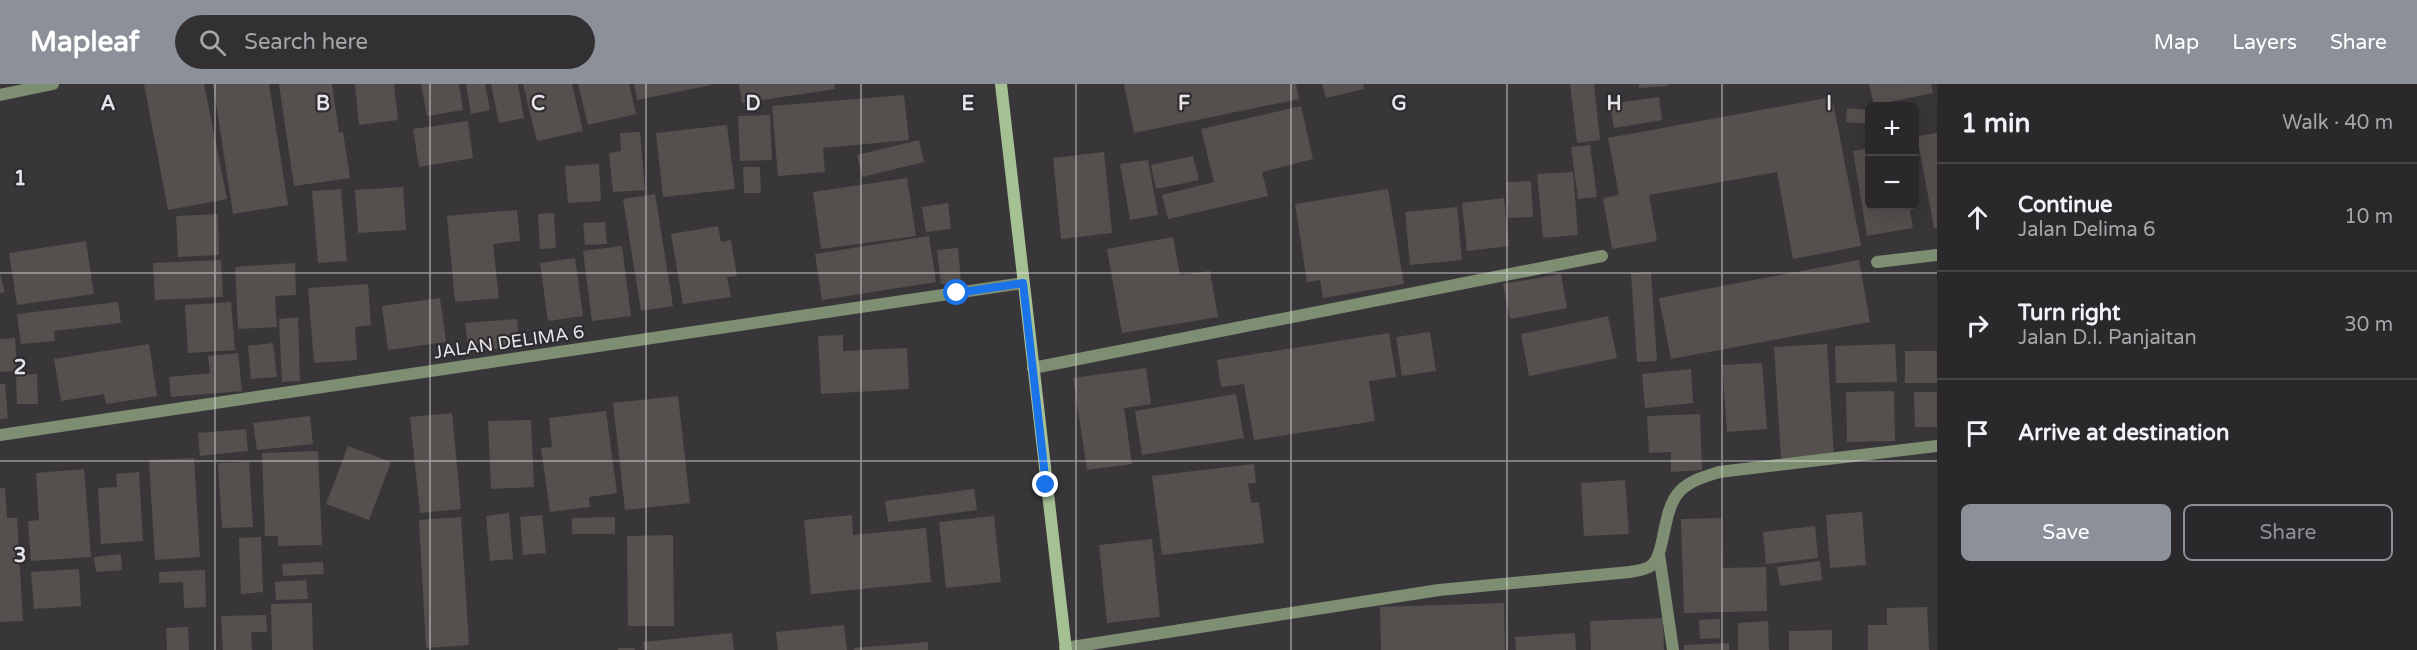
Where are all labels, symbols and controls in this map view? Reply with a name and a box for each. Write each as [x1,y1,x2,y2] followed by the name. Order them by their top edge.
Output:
[175,15,595,69] search box
[30,25,139,59] text: Mapleaf
[196,26,229,59] icon: search
[244,29,368,55] text: Search here
[2154,30,2199,55] text: Map
[2232,30,2297,55] text: Layers
[2330,30,2387,55] text: Share
[101,92,116,116] text: A
[316,92,330,116] text: B
[531,92,545,116] text: C
[745,92,761,116] text: D
[962,92,975,116] text: E
[1178,92,1190,116] text: F
[1391,92,1407,116] text: G
[1606,92,1622,116] text: H
[1826,92,1832,116] text: I
[1865,102,1919,210] map controls
[1865,102,1919,156] button: +
[1961,108,2030,139] text: 1 min
[2282,111,2393,135] text: Walk · 40 m
[1865,156,1919,210] button: −
[14,167,26,191] text: 1
[2018,192,2113,218] text: Continue
[1961,201,1994,234] icon: ahead
[2344,205,2393,229] text: 10 m
[2018,218,2155,242] text: Jalan Delima 6
[943,279,969,305] route start
[2018,300,2120,326] text: Turn right
[1961,309,1994,342] icon: right
[2344,313,2393,337] text: 30 m
[432,321,586,363] street label: JALAN DELIMA 6
[2018,326,2197,350] text: Jalan D.I. Panjaitan
[14,356,26,380] text: 2
[1961,417,1994,450] icon: arrive
[2018,420,2229,446] text: Arrive at destination
[1032,471,1058,497] route end
[1961,504,2171,561] button: Save
[2183,504,2393,561] button: Share
[14,544,26,568] text: 3

